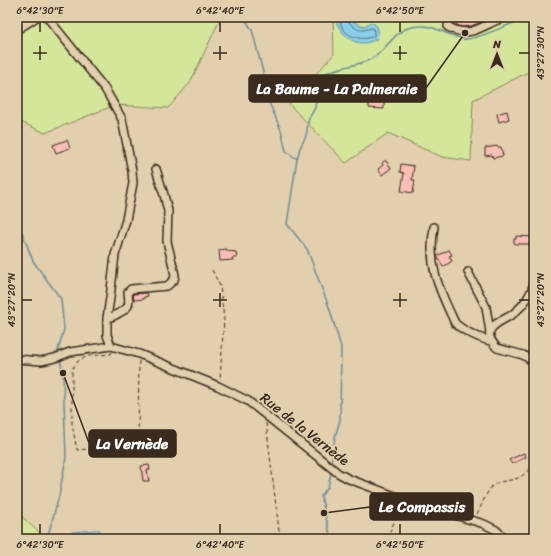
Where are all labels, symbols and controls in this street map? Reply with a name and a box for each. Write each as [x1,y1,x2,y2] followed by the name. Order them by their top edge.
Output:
[16,2,65,20] text: 6°42'30"E
[196,2,245,20] text: 6°42'40"E
[376,2,425,20] text: 6°42'50"E
[532,26,550,80] text: 43°27'30"N
[477,34,517,74] north arrow
[492,35,501,54] text: N
[249,75,426,102] callout: La Baume - La Palmeraie
[256,76,418,102] text: La Baume - La Palmeraie
[3,273,21,327] text: 43°27'20"N
[532,273,550,327] text: 43°27'20"N
[254,386,355,473] street label: Rue de la Vernède
[89,430,176,457] callout: La Vernède
[96,431,169,457] text: La Vernède
[370,493,473,520] callout: Le Compassis
[379,494,466,520] text: Le Compassis
[16,536,65,554] text: 6°42'30"E
[196,536,245,554] text: 6°42'40"E
[376,536,425,554] text: 6°42'50"E

